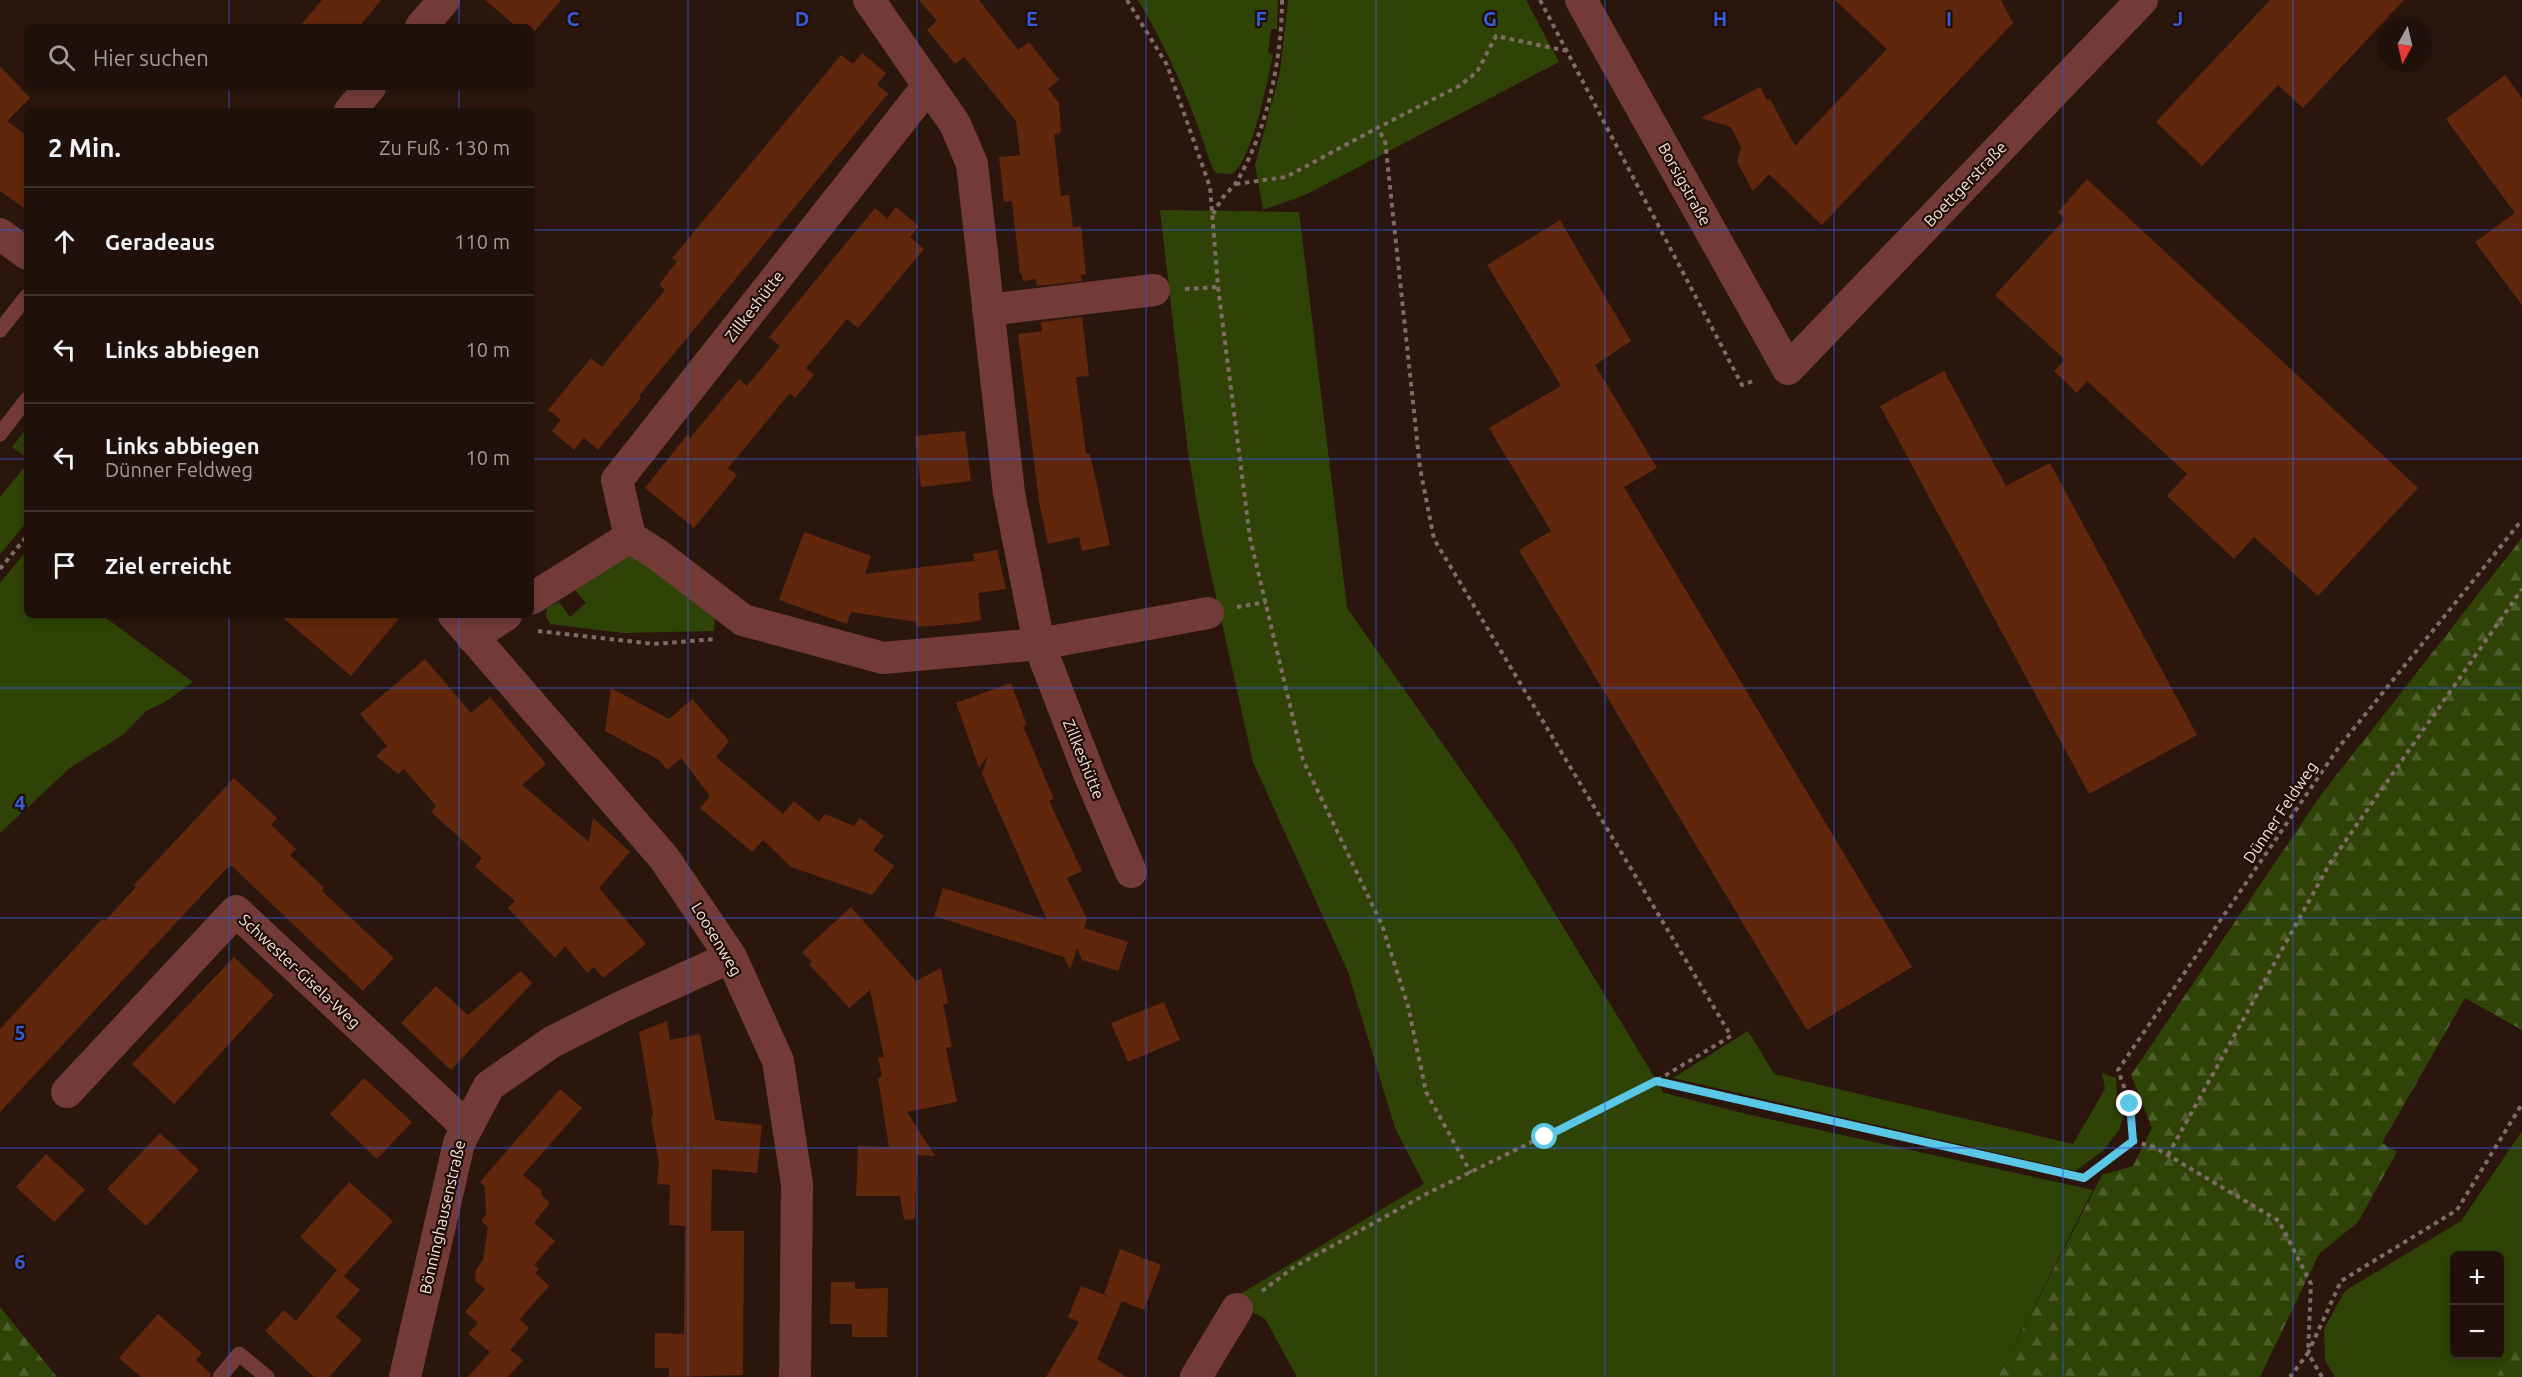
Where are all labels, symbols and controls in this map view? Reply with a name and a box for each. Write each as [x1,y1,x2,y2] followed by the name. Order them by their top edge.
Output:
[567,7,580,30] text: C
[795,7,809,30] text: D
[1026,7,1038,30] text: E
[1255,7,1267,30] text: F
[1483,7,1497,30] text: G
[1713,7,1727,30] text: H
[1946,7,1952,30] text: I
[2173,7,2183,30] text: J
[2378,18,2432,72] north arrow
[24,24,534,90] search box
[45,41,78,74] icon: search
[93,45,209,70] text: Hier suchen
[48,133,121,162] text: 2 Min.
[379,136,510,159] text: Zu Fuß · 130 m
[1920,138,2010,230] street label: Boettgerstraße
[1655,140,1715,228] street label: Borsigstraße
[48,225,81,258] icon: ahead
[105,229,215,254] text: Geradeaus
[454,230,510,253] text: 110 m
[721,267,787,345] street label: Zillkeshütte
[48,333,81,366] icon: left
[105,337,260,362] text: Links abbiegen
[466,338,510,361] text: 10 m
[105,433,260,458] text: Links abbiegen
[48,441,81,474] icon: left
[466,446,510,469] text: 10 m
[105,458,253,481] text: Dünner Feldweg
[48,549,81,582] icon: arrive
[105,553,232,578] text: Ziel erreicht
[1060,716,1108,802] street label: Zillkeshütte
[2239,758,2321,866] street label: Dünner Feldweg
[14,791,26,814] text: 4
[688,899,746,979] street label: Loosenweg
[236,910,364,1032] street label: Schwester-Gisela-Weg
[14,1021,26,1044] text: 5
[2116,1090,2142,1116] route end
[1531,1123,1557,1149] route start
[416,1138,468,1296] street label: Bönninghausenstraße
[14,1250,26,1273] text: 6
[2450,1251,2504,1359] map controls
[2450,1251,2504,1305] button: +
[2450,1305,2504,1359] button: −

